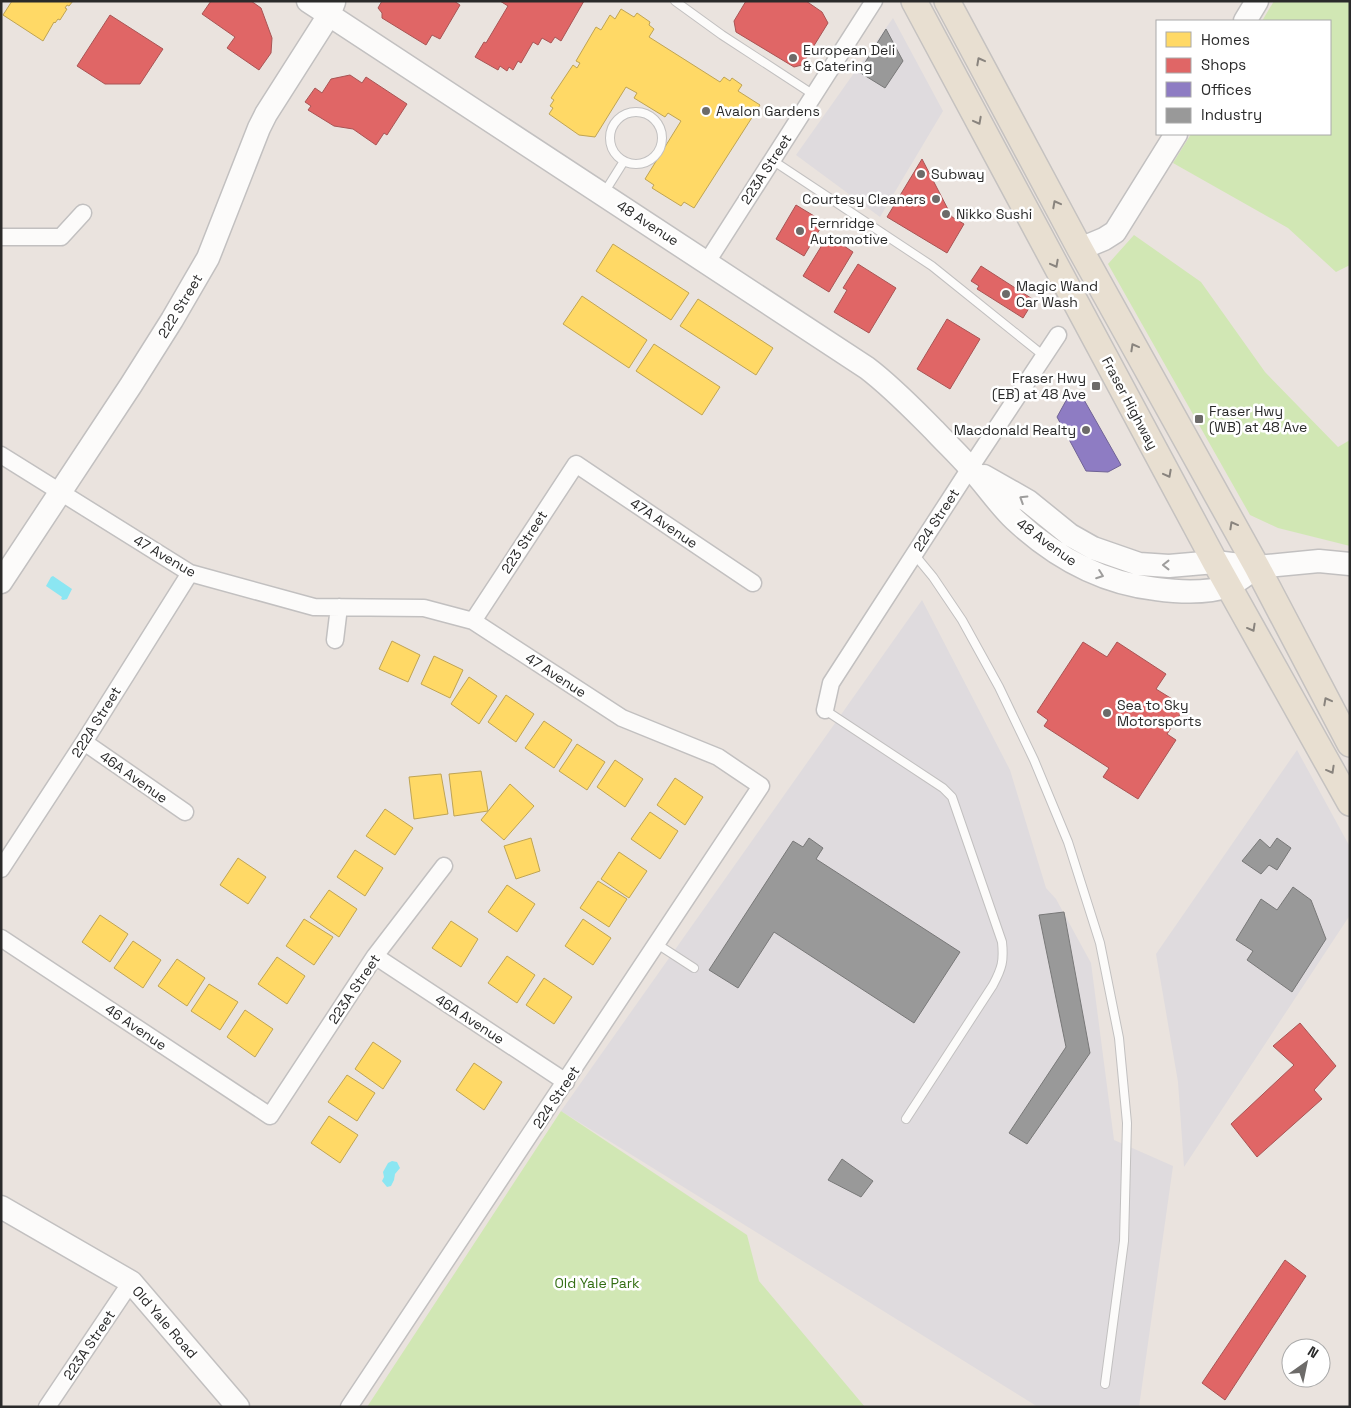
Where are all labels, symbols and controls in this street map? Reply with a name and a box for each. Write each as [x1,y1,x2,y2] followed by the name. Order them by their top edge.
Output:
[1156,20,1331,135] legend
[1201,30,1250,49] text: Homes
[803,41,895,75] place label: European Deli & Catering
[787,52,799,64] marker: European Deli & Catering
[1201,55,1246,74] text: Shops
[976,58,986,67] one-way arrow
[1201,80,1252,99] text: Offices
[716,102,820,120] place label: Avalon Gardens
[700,105,712,117] marker: Avalon Gardens
[1201,105,1262,124] text: Industry
[972,116,982,125] one-way arrow
[737,130,795,208] street label: 223A Street
[931,165,985,183] place label: Subway
[915,168,927,180] marker: Subway
[802,190,926,208] place label: Courtesy Cleaners
[930,193,942,205] marker: Courtesy Cleaners
[614,196,682,250] street label: 48 Avenue
[1052,201,1062,210] one-way arrow
[956,205,1032,223] place label: Nikko Sushi
[940,208,952,220] marker: Nikko Sushi
[810,214,888,248] place label: Fernridge Automotive
[794,225,806,237] marker: Fernridge Automotive
[1049,259,1059,268] one-way arrow
[154,271,206,341] street label: 222 Street
[1016,277,1098,311] place label: Magic Wand Car Wash
[1000,288,1012,300] marker: Magic Wand Car Wash
[1131,343,1141,352] one-way arrow
[1098,353,1162,453] street label: Fraser Highway
[992,369,1086,403] place label: Fraser Hwy (EB) at 48 Ave
[1090,380,1102,392] marker: Fraser Hwy (EB) at 48 Ave
[1209,402,1307,436] place label: Fraser Hwy (WB) at 48 Ave
[1193,413,1205,425] marker: Fraser Hwy (WB) at 48 Ave
[954,421,1076,439] place label: Macdonald Realty
[1080,424,1092,436] marker: Macdonald Realty
[1162,469,1172,478] one-way arrow
[909,485,963,555] street label: 224 Street
[627,494,701,552] street label: 47A Avenue
[1019,495,1028,505] one-way arrow
[497,507,551,577] street label: 223 Street
[1013,514,1081,570] street label: 48 Avenue
[1229,521,1239,530] one-way arrow
[131,531,199,581] street label: 47 Avenue
[1162,560,1170,570] one-way arrow
[1095,569,1104,579] one-way arrow
[1246,623,1256,632] one-way arrow
[522,649,590,701] street label: 47 Avenue
[67,683,125,761] street label: 222A Street
[1117,696,1202,730] place label: Sea to Sky Motorsports
[1323,698,1333,707] one-way arrow
[1101,707,1113,719] marker: Sea to Sky Motorsports
[97,747,171,807] street label: 46A Avenue
[1325,765,1335,774] one-way arrow
[324,951,384,1027] street label: 223A Street
[432,990,508,1048] street label: 46A Avenue
[102,1000,170,1054] street label: 46 Avenue
[529,1062,583,1132] street label: 224 Street
[554,1274,640,1292] park label: Old Yale Park
[129,1282,201,1362] street label: Old Yale Road
[59,1307,119,1383] street label: 223A Street
[1281,1338,1331,1388] north arrow
[1304,1342,1322,1362] text: N

